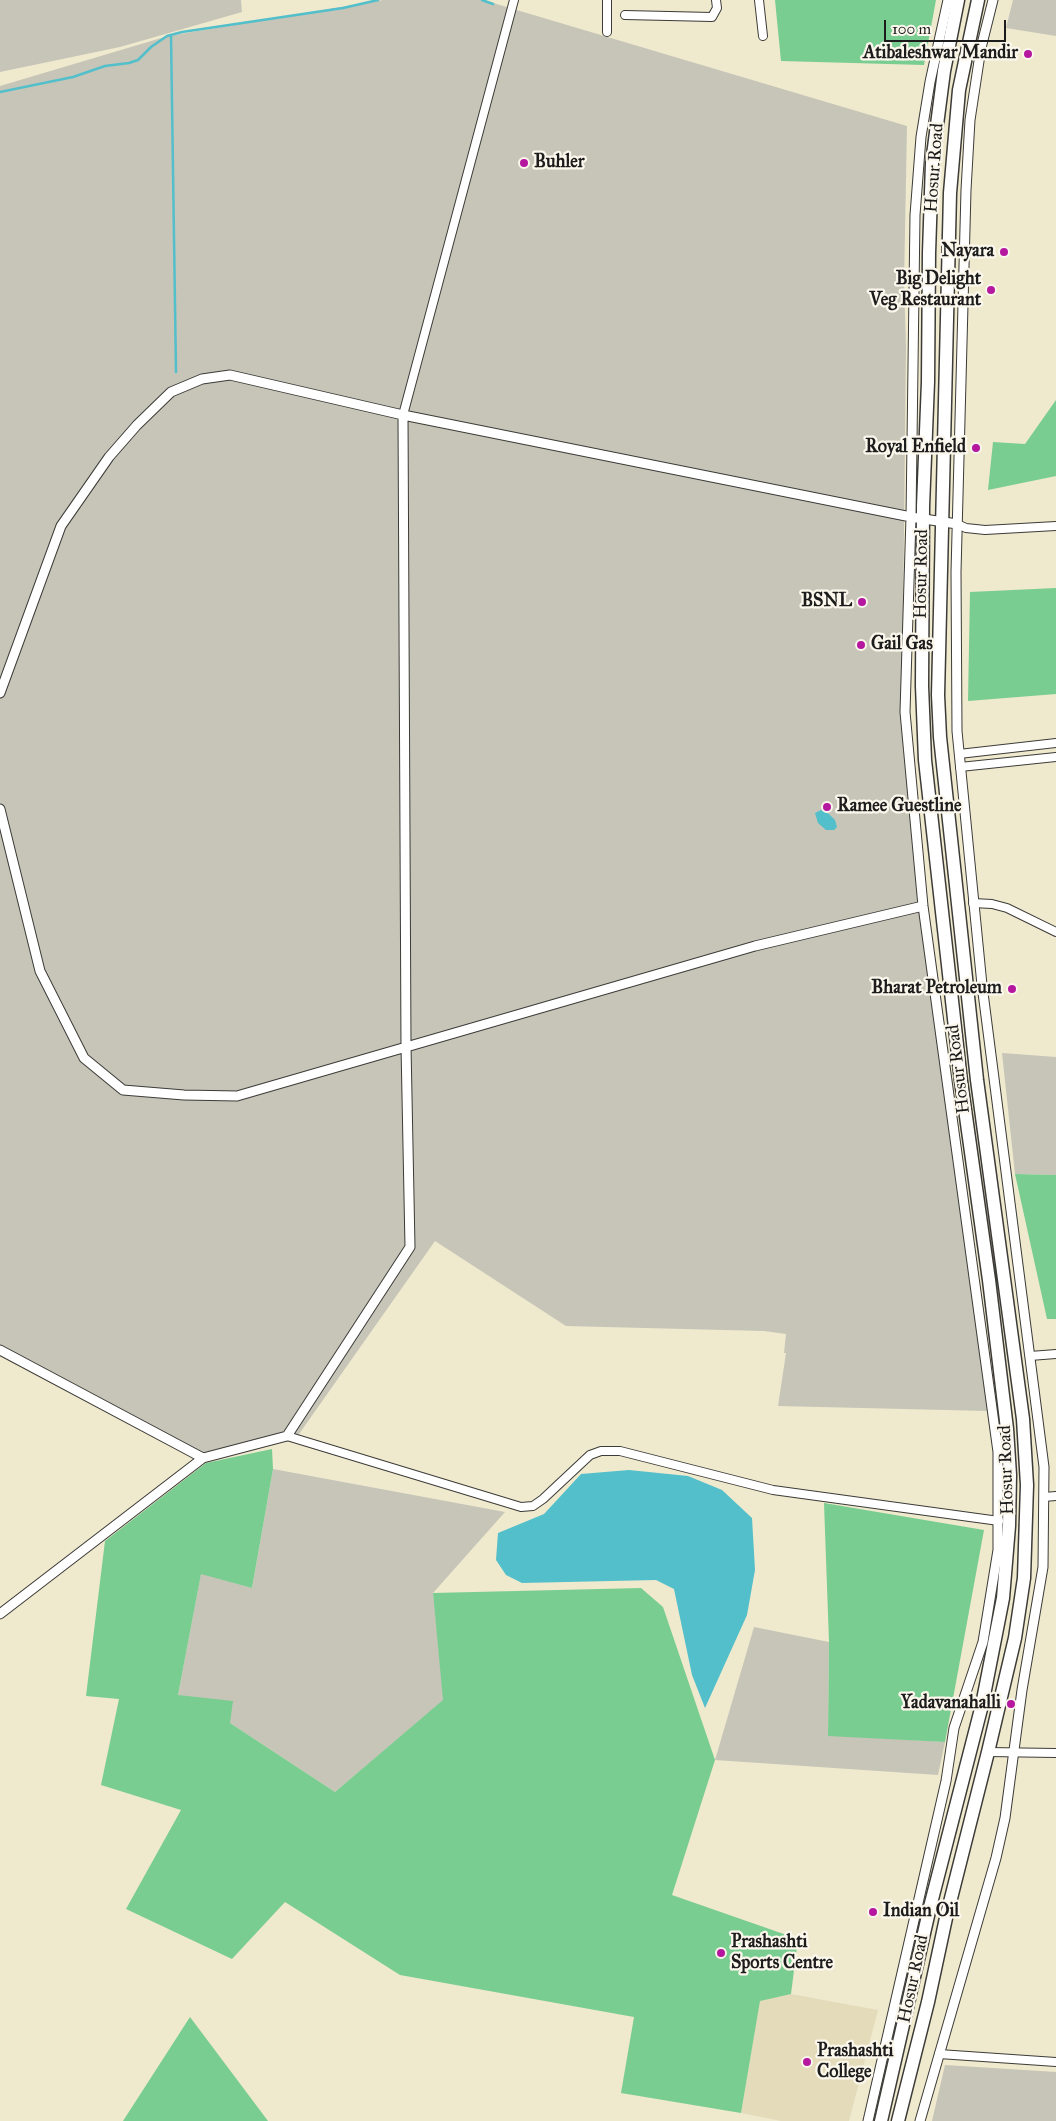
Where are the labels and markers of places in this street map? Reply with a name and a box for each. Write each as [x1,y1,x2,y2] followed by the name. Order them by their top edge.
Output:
[863,43,1018,65] place label: Atibaleshwar Mandir
[1022,48,1034,60] marker: Atibaleshwar Mandir
[534,152,585,174] place label: Buhler
[518,157,530,169] marker: Buhler
[941,241,994,263] place label: Nayara
[998,246,1010,258] marker: Nayara
[869,269,981,312] place label: Big Delight Veg Restaurant
[985,284,997,296] marker: Big Delight Veg Restaurant
[865,437,966,459] place label: Royal Enfield
[970,442,982,454] marker: Royal Enfield
[801,591,852,613] place label: BSNL
[856,596,868,608] marker: BSNL
[871,634,933,656] place label: Gail Gas
[855,639,867,651] marker: Gail Gas
[837,796,961,818] place label: Ramee Guestline
[821,801,833,813] marker: Ramee Guestline
[871,978,1002,1000] place label: Bharat Petroleum
[1006,983,1018,995] marker: Bharat Petroleum
[901,1693,1001,1715] place label: Yadavanahalli
[1005,1698,1017,1710] marker: Yadavanahalli
[883,1901,959,1923] place label: Indian Oil
[867,1906,879,1918] marker: Indian Oil
[731,1932,833,1975] place label: Prashashti Sports Centre
[715,1947,727,1959] marker: Prashashti Sports Centre
[817,2041,894,2084] place label: Prashashti College
[801,2056,813,2068] marker: Prashashti College

